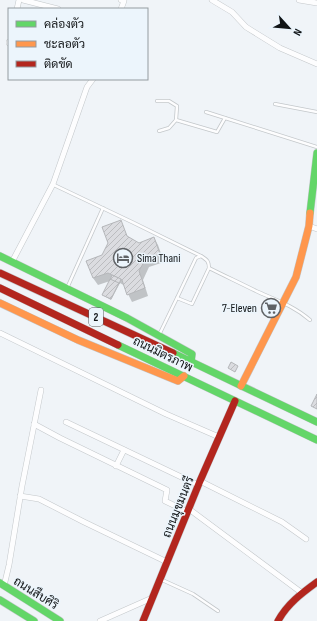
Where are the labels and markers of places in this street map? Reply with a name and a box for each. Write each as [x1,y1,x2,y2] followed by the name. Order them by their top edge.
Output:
[112,247,134,269] hotel icon: Sima Thani
[137,251,181,266] place label: Sima Thani
[260,297,282,319] supermarket icon: 7-Eleven
[222,301,257,316] place label: 7-Eleven

